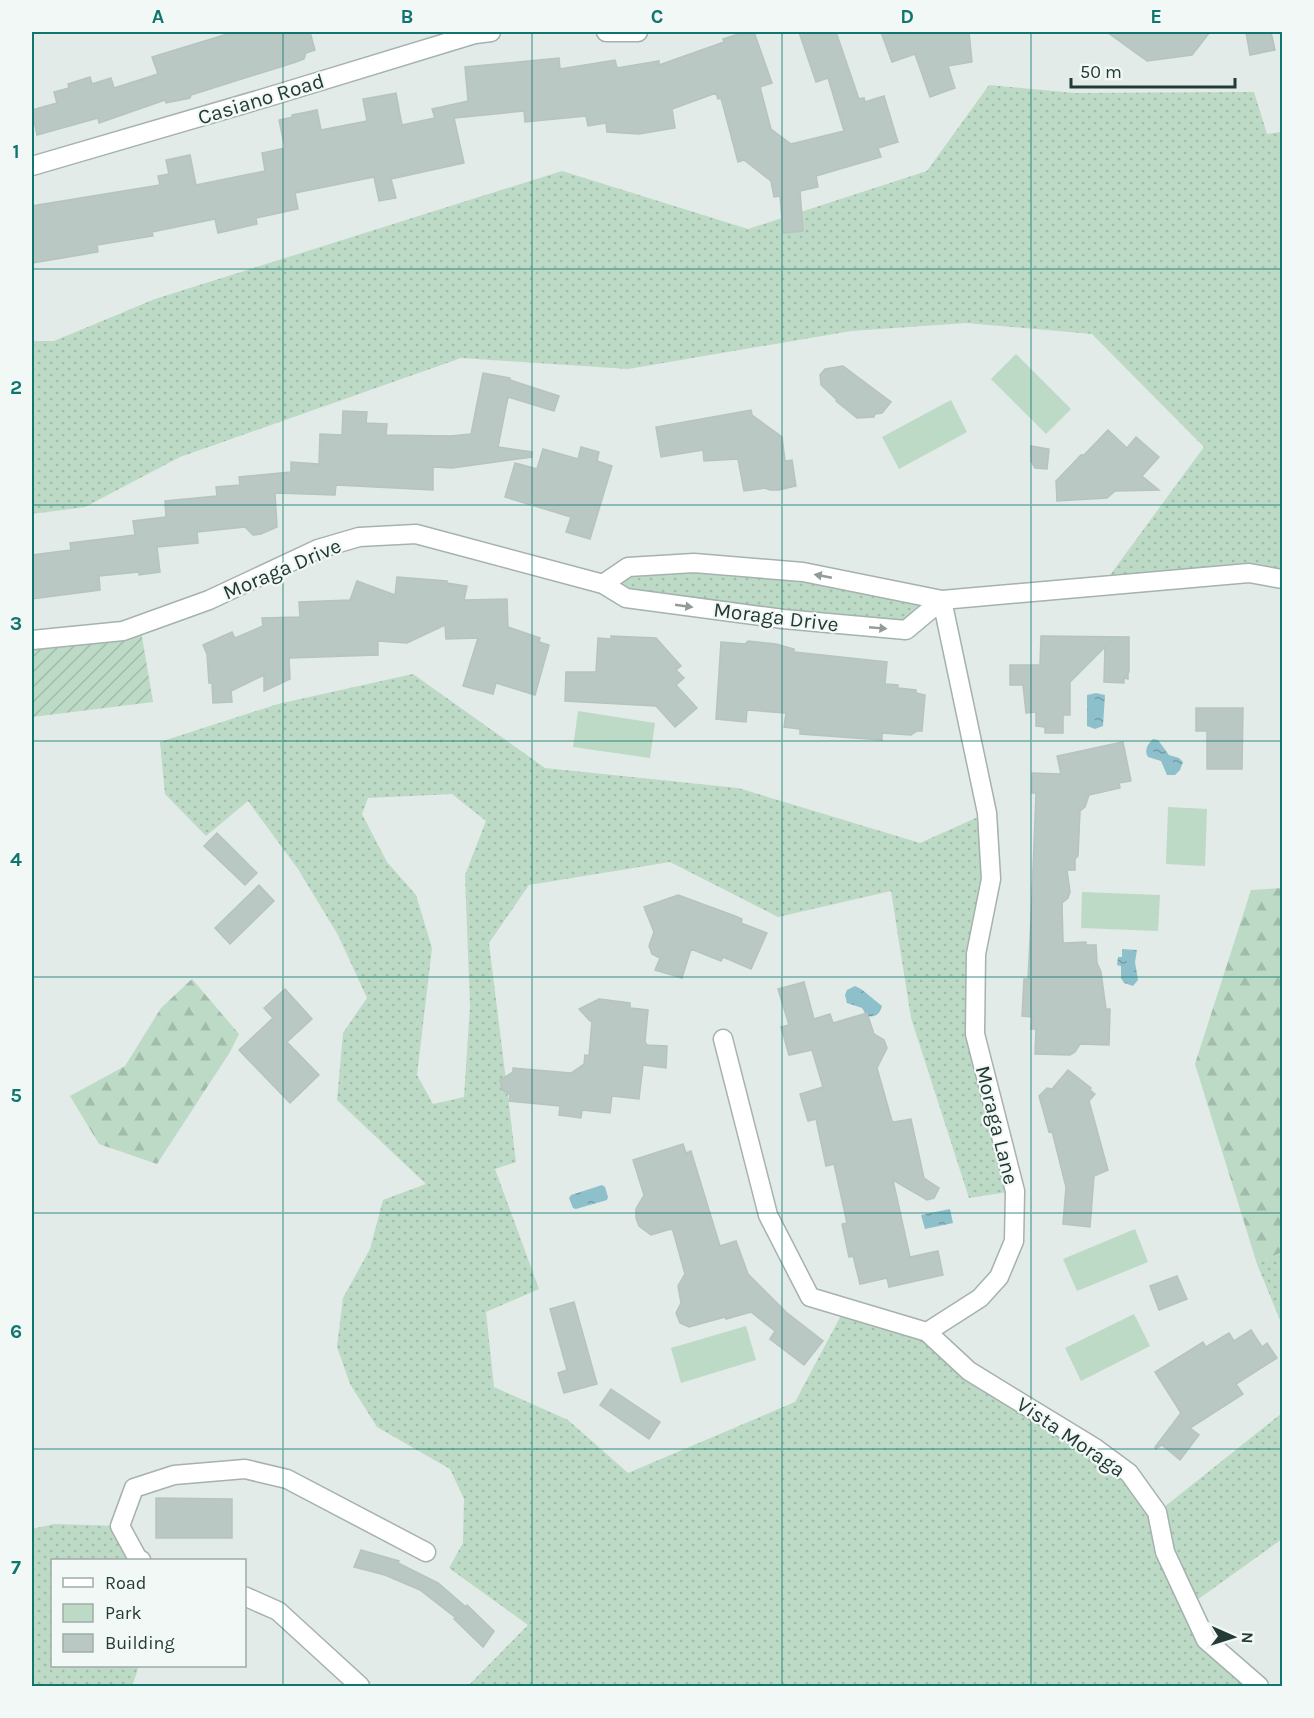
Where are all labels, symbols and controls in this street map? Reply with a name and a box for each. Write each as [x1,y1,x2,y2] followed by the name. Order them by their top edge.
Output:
[152,5,165,28] text: A
[401,5,413,28] text: B
[651,5,663,28] text: C
[900,5,914,28] text: D
[1150,5,1162,28] text: E
[1071,51,1234,89] scale bar
[1080,61,1122,83] text: 50 m
[195,68,327,130] street label: Casiano Road
[12,140,20,163] text: 1
[10,376,22,399] text: 2
[219,533,345,605] street label: Moraga Drive
[813,571,832,580] one-way arrow
[712,597,840,637] street label: Moraga Drive
[674,601,693,610] one-way arrow
[10,612,22,635] text: 3
[868,623,887,633] one-way arrow
[10,848,22,871] text: 4
[971,1063,1023,1187] street label: Moraga Lane
[10,1084,22,1107] text: 5
[10,1320,22,1343] text: 6
[1012,1392,1130,1482] street label: Vista Moraga
[11,1556,21,1579] text: 7
[51,1559,246,1667] legend
[105,1572,146,1594] text: Road
[105,1602,142,1624] text: Park
[1203,1607,1263,1667] north arrow
[105,1632,175,1654] text: Building
[1238,1632,1257,1644] text: N

